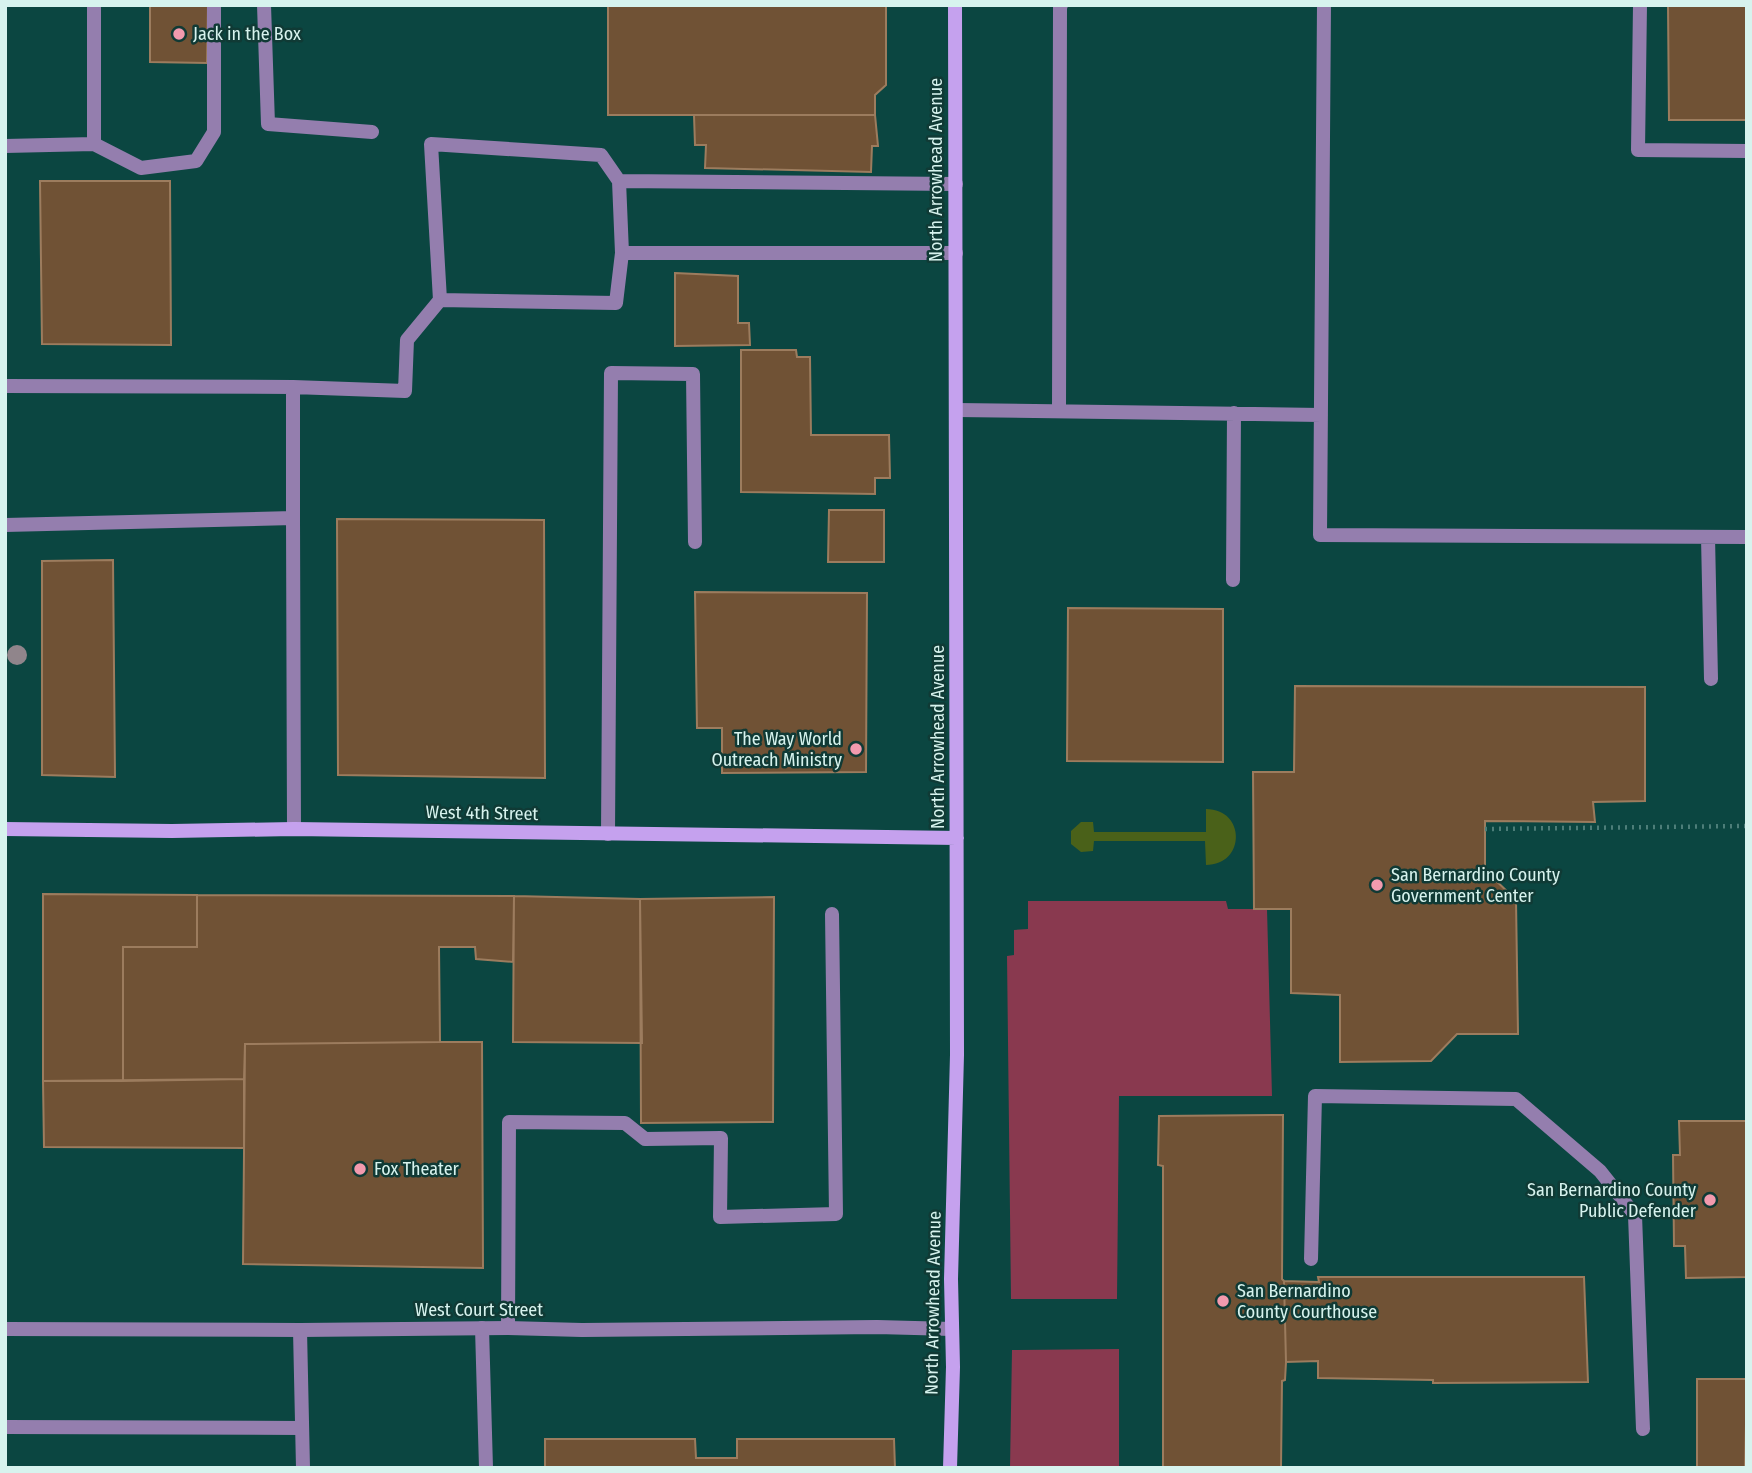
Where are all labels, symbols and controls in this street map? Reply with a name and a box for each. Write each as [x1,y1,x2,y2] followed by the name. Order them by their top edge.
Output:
[193,23,301,45] place label: Jack in the Box
[171,26,187,42] marker: Jack in the Box
[925,78,947,262] street label: North Arrowhead Avenue
[927,645,949,829] street label: North Arrowhead Avenue
[711,728,842,771] place label: The Way World Outreach Ministry
[848,741,864,757] marker: The Way World Outreach Ministry
[426,801,539,825] street label: West 4th Street
[1391,864,1560,907] place label: San Bernardino County Government Center
[1369,877,1385,893] marker: San Bernardino County Government Center
[374,1158,460,1180] place label: Fox Theater
[352,1161,368,1177] marker: Fox Theater
[1527,1179,1697,1222] place label: San Bernardino County Public Defender
[1702,1192,1718,1208] marker: San Bernardino County Public Defender
[920,1211,946,1395] street label: North Arrowhead Avenue
[1237,1280,1377,1323] place label: San Bernardino County Courthouse
[1215,1293,1231,1309] marker: San Bernardino County Courthouse
[415,1299,543,1321] street label: West Court Street

